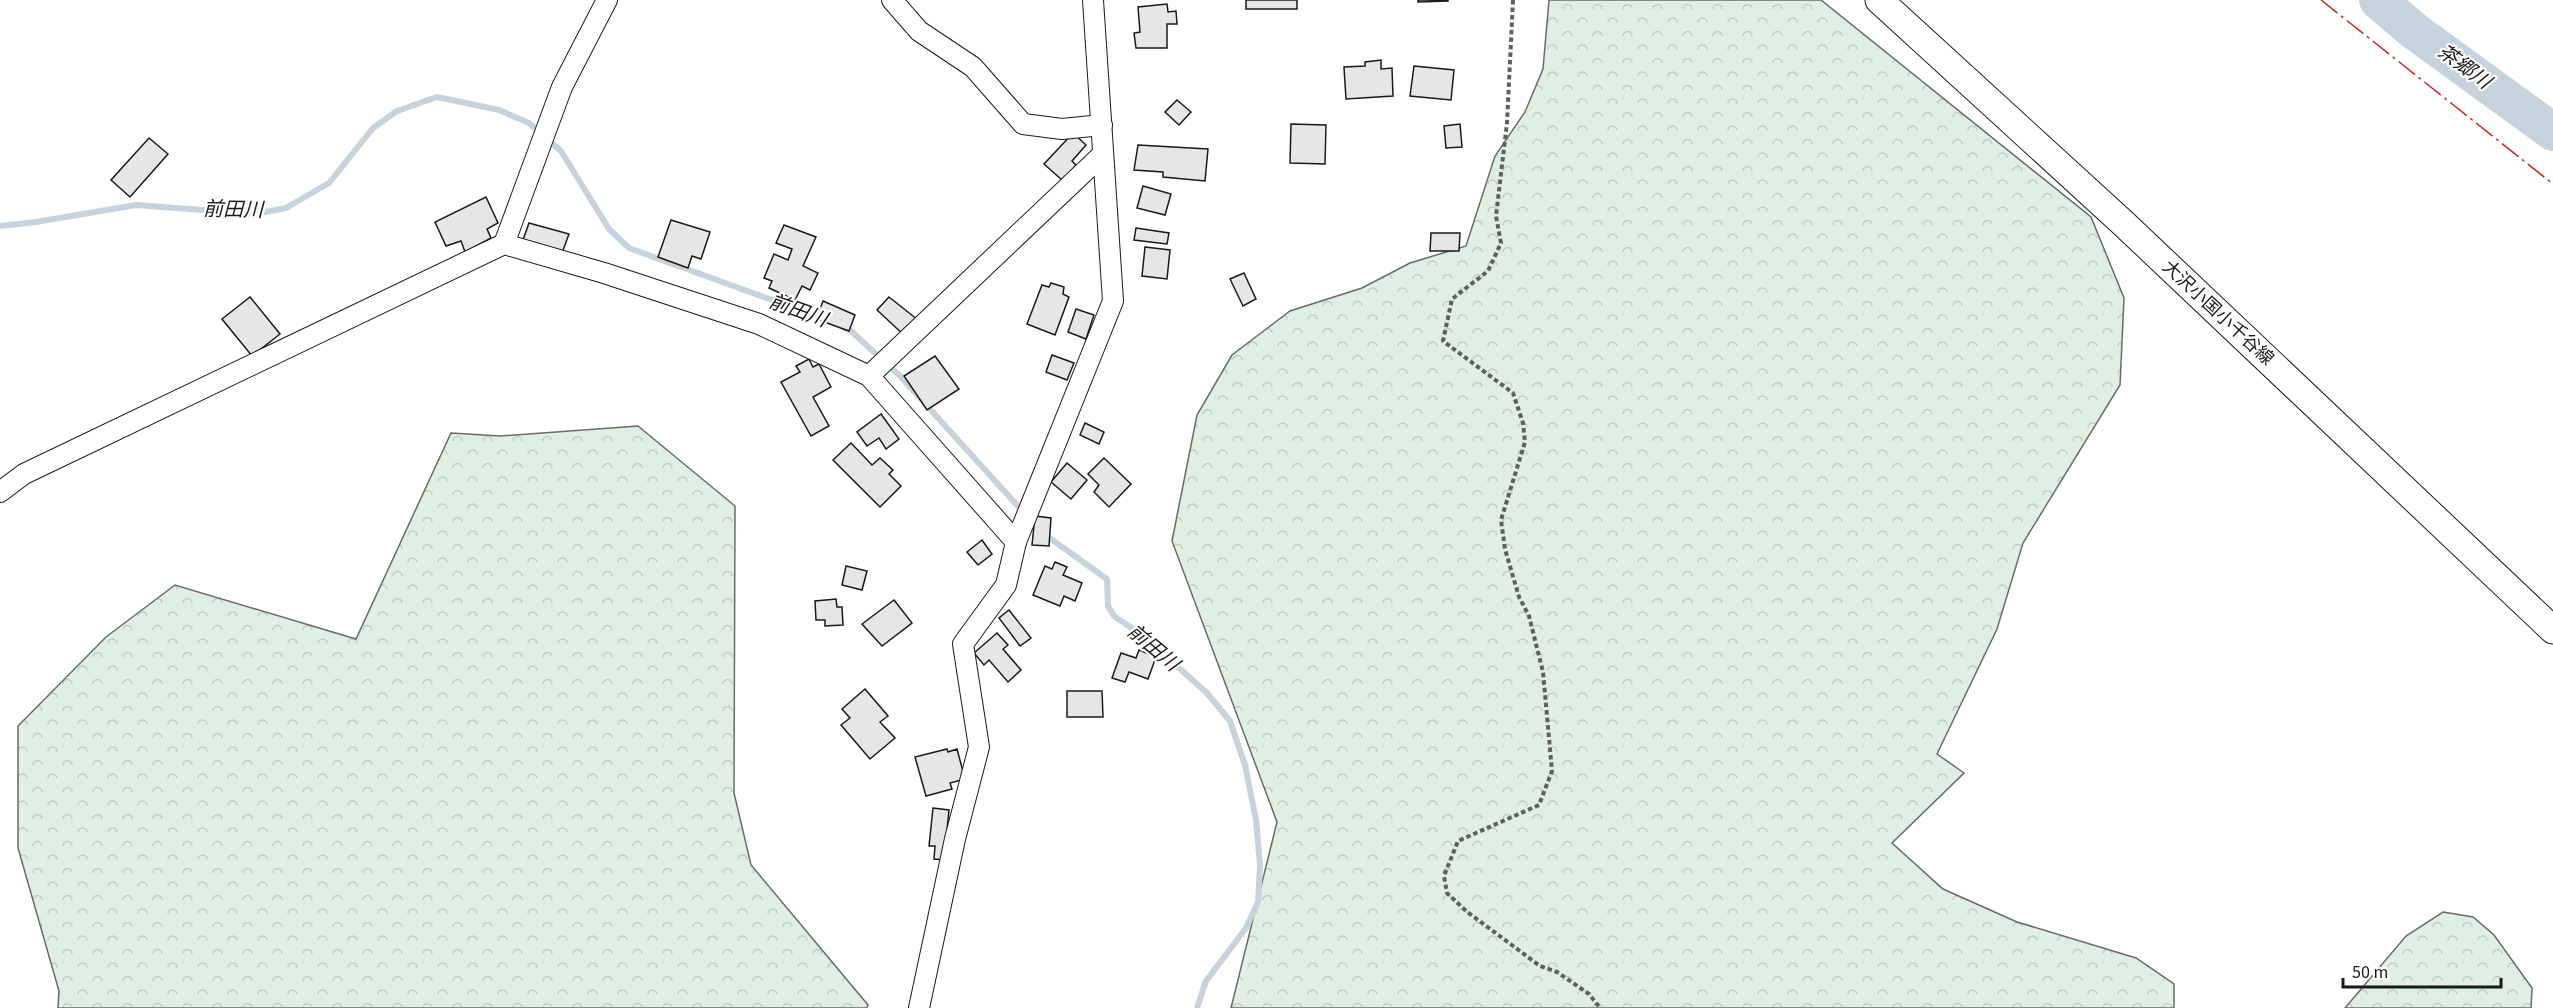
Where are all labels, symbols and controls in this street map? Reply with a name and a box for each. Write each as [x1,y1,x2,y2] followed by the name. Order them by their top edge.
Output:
[2432,38,2498,97] water label: 茶郷川
[203,195,265,225] water label: 前田川
[2157,255,2279,371] street label: 大沢小国小千谷線
[765,288,833,335] water label: 前田川
[1121,618,1187,679] water label: 前田川
[2343,951,2500,989] scale bar
[2352,960,2388,985] text: 50 m

